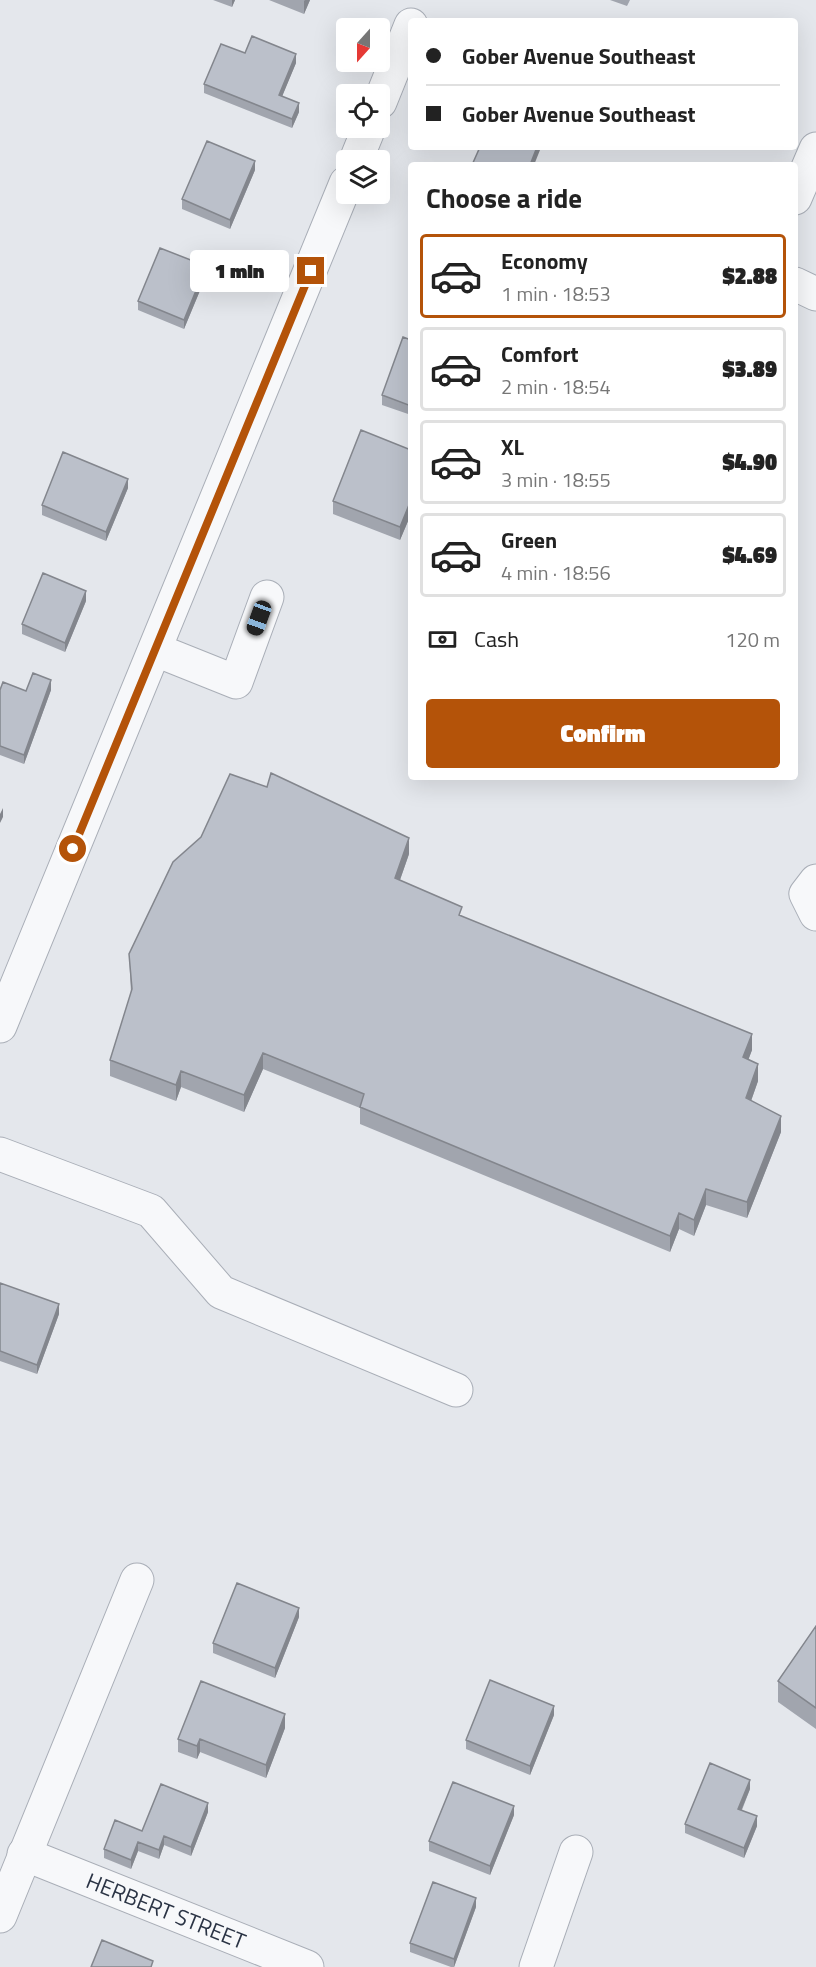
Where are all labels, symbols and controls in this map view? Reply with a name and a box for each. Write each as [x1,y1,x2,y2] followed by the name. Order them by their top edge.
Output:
[336,18,390,72] north arrow
[336,18,390,204] map controls
[462,39,696,73] text: Gober Avenue Southeast
[336,84,390,138] button: locate
[462,97,696,131] text: Gober Avenue Southeast
[336,150,390,204] button: layers
[426,177,582,218] text: Choose a ride
[501,244,588,278] text: Economy
[429,249,483,303] icon: car
[191,250,290,292] callout: 1 min
[215,255,264,286] text: 1 min
[297,257,324,284] route end
[722,259,777,293] text: $2.88
[501,278,611,309] text: 1 min · 18:53
[501,337,579,371] text: Comfort
[429,342,483,396] icon: car
[722,352,777,386] text: $3.89
[501,371,611,402] text: 2 min · 18:54
[501,430,524,464] text: XL
[429,435,483,489] icon: car
[722,445,777,479] text: $4.90
[501,464,611,495] text: 3 min · 18:55
[501,523,557,557] text: Green
[429,528,483,582] icon: car
[722,538,777,572] text: $4.69
[501,557,611,588] text: 4 min · 18:56
[244,598,274,638] car
[474,622,519,656] text: Cash
[426,623,459,656] icon: cash
[725,624,780,655] text: 120 m
[426,699,780,768] button: Confirm
[59,835,86,862] route start
[81,1864,251,1958] street label: HERBERT STREET

